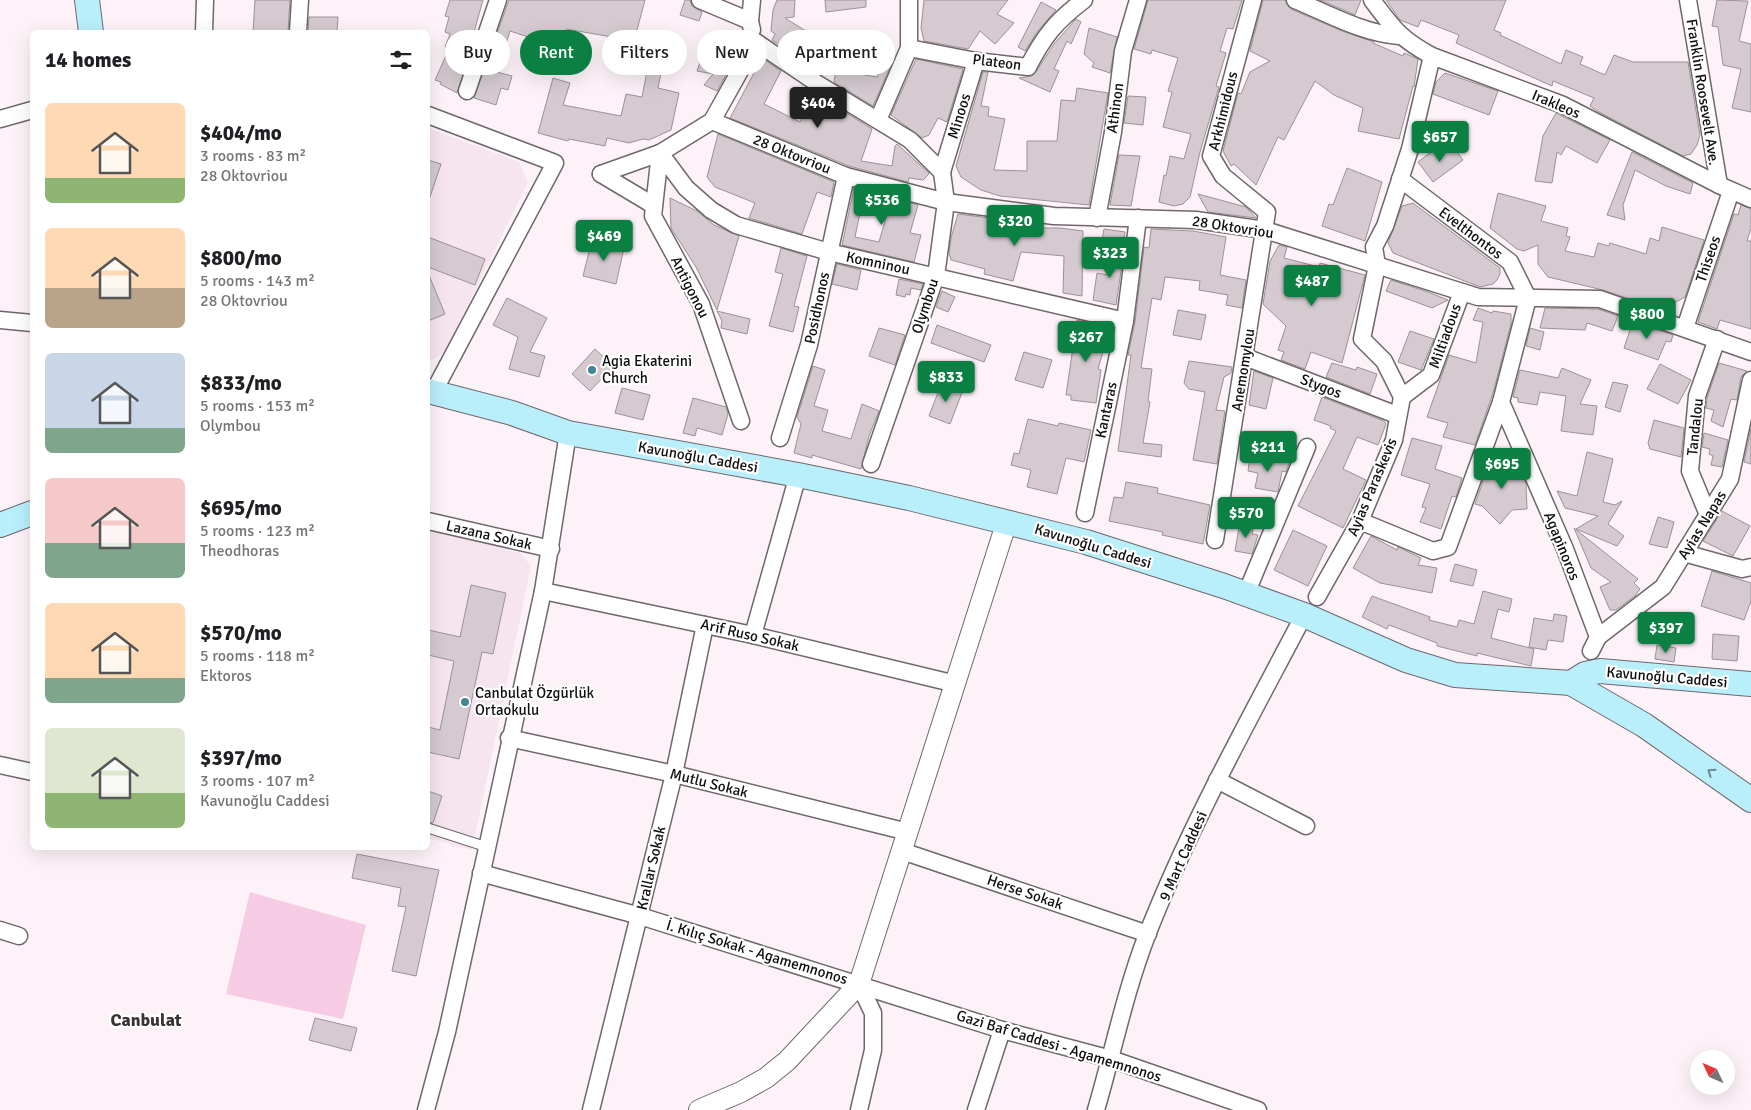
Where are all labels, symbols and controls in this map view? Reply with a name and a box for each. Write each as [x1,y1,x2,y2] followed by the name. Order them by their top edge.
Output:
[1683,17,1723,167] street label: Franklin Roosevelt Ave.
[445,30,510,75] chip: Buy
[520,30,592,75] chip: Rent
[602,30,687,75] chip: Filters
[697,30,767,75] chip: New
[777,30,895,75] chip: Apartment
[387,46,415,74] icon: filters
[45,47,131,73] text: 14 homes
[972,50,1022,74] street label: Plateon
[1204,69,1242,152] street label: Arkhimidous
[1103,82,1127,134] street label: Athinon
[788,86,848,129] pin: $404
[1529,86,1583,122] street label: Irakleos
[944,91,975,141] street label: Minoos
[801,93,835,113] text: $404
[200,120,282,146] text: $404/mo
[1410,120,1470,163] pin: $657
[85,123,145,183] icon: home
[1423,127,1457,147] text: $657
[750,130,834,178] street label: 28 Oktovriou
[200,146,306,166] text: 3 rooms · 83 m²
[200,166,288,186] text: 28 Oktovriou
[852,184,912,226] pin: $536
[865,190,899,210] text: $536
[1435,203,1507,263] street label: Evelthontos
[985,204,1045,247] pin: $320
[998,211,1032,231] text: $320
[1191,212,1275,242] street label: 28 Oktovriou
[574,220,634,262] pin: $469
[587,226,621,246] text: $469
[1692,233,1724,285] street label: Thiseos
[1080,236,1140,279] pin: $323
[1093,243,1127,263] text: $323
[200,245,282,271] text: $800/mo
[844,247,912,279] street label: Komninou
[85,248,145,308] icon: home
[667,253,713,321] street label: Antigonou
[1282,264,1342,307] pin: $487
[801,270,833,346] street label: Posidhonos
[200,271,315,291] text: 5 rooms · 143 m²
[1295,271,1329,291] text: $487
[908,276,942,336] street label: Olymbou
[200,291,288,311] text: 28 Oktovriou
[1617,298,1677,340] pin: $800
[1425,301,1465,371] street label: Miltiadous
[1630,304,1664,324] text: $800
[1056,320,1116,363] pin: $267
[1069,327,1103,347] text: $267
[1228,327,1258,413] street label: Anemomylou
[602,352,692,387] place label: Agia Ekaterini Church
[916,360,976,403] pin: $833
[586,364,598,376] marker: Agia Ekaterini Church
[929,367,963,387] text: $833
[200,370,282,396] text: $833/mo
[1298,370,1345,402] street label: Stygos
[85,373,145,433] icon: home
[1091,380,1121,440] street label: Kantaras
[200,396,315,416] text: 5 rooms · 153 m²
[1683,397,1707,457] street label: Tandalou
[200,416,261,436] text: Olymbou
[1238,430,1298,473] pin: $211
[1343,435,1401,539] street label: Ayias Paraskevis
[1251,437,1285,457] text: $211
[637,438,759,476] street label: Kavunoğlu Caddesi
[1472,448,1532,490] pin: $695
[1485,454,1519,474] text: $695
[1674,487,1730,563] street label: Ayias Napas
[200,495,282,521] text: $695/mo
[1216,496,1276,539] pin: $570
[85,498,145,558] icon: home
[1229,503,1263,523] text: $570
[1540,509,1584,583] street label: Agapinoros
[444,516,534,554] street label: Lazana Sokak
[1032,520,1154,572] street label: Kavunoğlu Caddesi
[200,521,315,541] text: 5 rooms · 123 m²
[200,541,279,561] text: Theodhoras
[1636,612,1696,654] pin: $397
[699,615,801,655] street label: Arif Ruso Sokak
[1649,618,1683,638] text: $397
[200,620,282,646] text: $570/mo
[85,623,145,683] icon: home
[200,646,315,666] text: 5 rooms · 118 m²
[1606,663,1728,691] street label: Kavunoğlu Caddesi
[200,666,252,686] text: Ektoros
[475,684,595,719] place label: Canbulat Özgürlük Ortaokulu
[459,696,471,708] marker: Canbulat Özgürlük Ortaokulu
[200,745,282,771] text: $397/mo
[85,748,145,808] icon: home
[668,765,750,802] street label: Mutlu Sokak
[1707,769,1717,778] one-way arrow
[200,771,315,791] text: 3 rooms · 107 m²
[200,791,330,811] text: Kavunoğlu Caddesi
[1155,808,1211,904] street label: 9 Mart Caddesi
[633,824,670,912] street label: Krallar Sokak
[985,871,1066,914] street label: Herse Sokak
[664,916,850,988] street label: İ. Kılıç Sokak - Agamemnonos
[954,1006,1164,1086] street label: Gazi Baf Caddesi - Agamemnonos
[110,1009,182,1031] district label: Canbulat
[1690,1050,1735,1095] north arrow
[1690,1050,1735,1095] map controls

